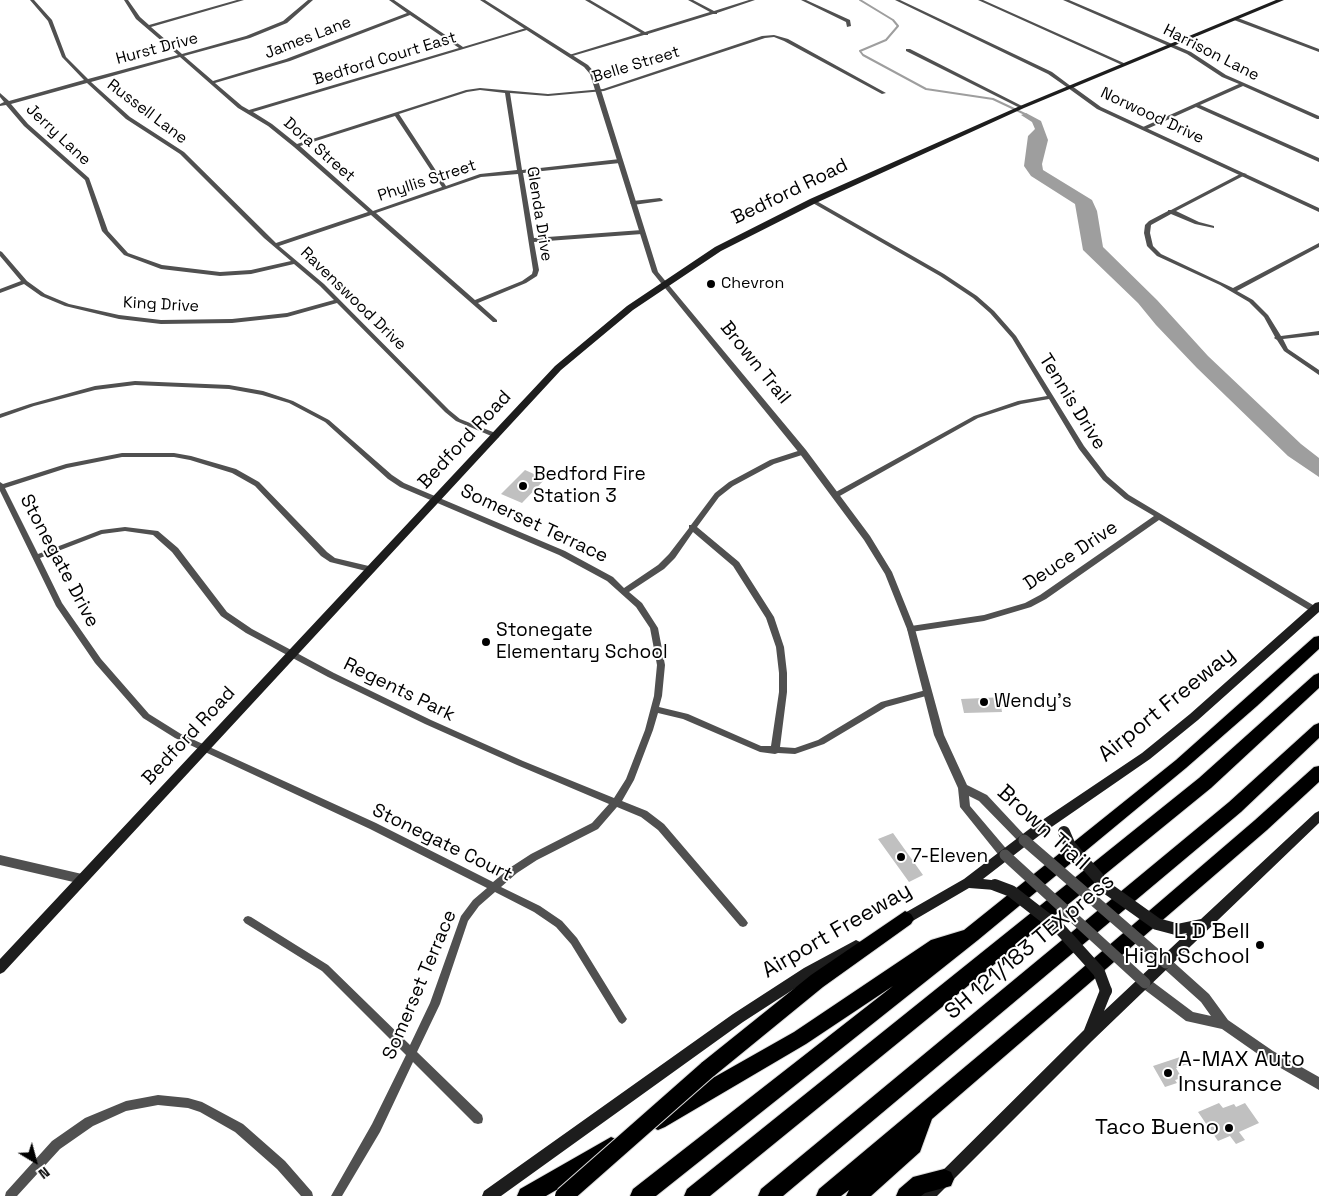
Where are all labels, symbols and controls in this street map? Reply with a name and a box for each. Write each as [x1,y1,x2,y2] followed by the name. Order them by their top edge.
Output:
[262,13,354,63] street label: James Lane
[1160,21,1262,85] street label: Harrison Lane
[311,28,459,90] street label: Bedford Court East
[114,29,200,69] street label: Hurst Drive
[590,43,682,87] street label: Belle Street
[103,76,191,148] street label: Russell Lane
[1097,84,1207,148] street label: Norwood Drive
[22,100,94,170] street label: Jerry Lane
[279,114,359,186] street label: Dora Street
[728,154,852,230] street label: Bedford Road
[375,156,479,206] street label: Phyllis Street
[522,165,556,263] street label: Glenda Drive
[296,243,410,355] street label: Ravenswood Drive
[721,274,784,294] place label: Chevron
[705,278,717,290] marker: Chevron
[122,293,200,317] street label: King Drive
[715,317,795,409] street label: Brown Trail
[1033,350,1111,454] street label: Tennis Drive
[414,386,516,494] street label: Bedford Road
[533,464,646,508] place label: Bedford Fire Station 3
[457,480,611,568] street label: Somerset Terrace
[517,480,529,492] marker: Bedford Fire Station 3
[14,491,104,631] street label: Stonegate Drive
[1020,516,1122,596] street label: Deuce Drive
[496,620,668,664] place label: Stonegate Elementary School
[480,636,492,648] marker: Stonegate Elementary School
[1093,642,1241,768] street label: Airport Freeway
[340,653,458,727] street label: Regents Park
[138,682,240,790] street label: Bedford Road
[994,691,1072,713] place label: Wendy's
[978,696,990,708] marker: Wendy's
[991,780,1095,876] street label: Brown Trail
[368,799,516,887] street label: Stonegate Court
[911,846,988,868] place label: 7-Eleven
[895,851,907,863] marker: 7-Eleven
[940,868,1120,1026] street label: SH 121/183 TEXpress
[758,878,916,984] street label: Airport Freeway
[378,907,462,1063] street label: Somerset Terrace
[1124,919,1250,970] place label: L D Bell High School
[1254,939,1266,951] marker: L D Bell High School
[1178,1047,1305,1098] place label: A-MAX Auto Insurance
[1162,1067,1174,1079] marker: A-MAX Auto Insurance
[1095,1115,1219,1141] place label: Taco Bueno
[1223,1122,1235,1134] marker: Taco Bueno
[10,1136,60,1186] north arrow
[35,1163,53,1183] text: N

